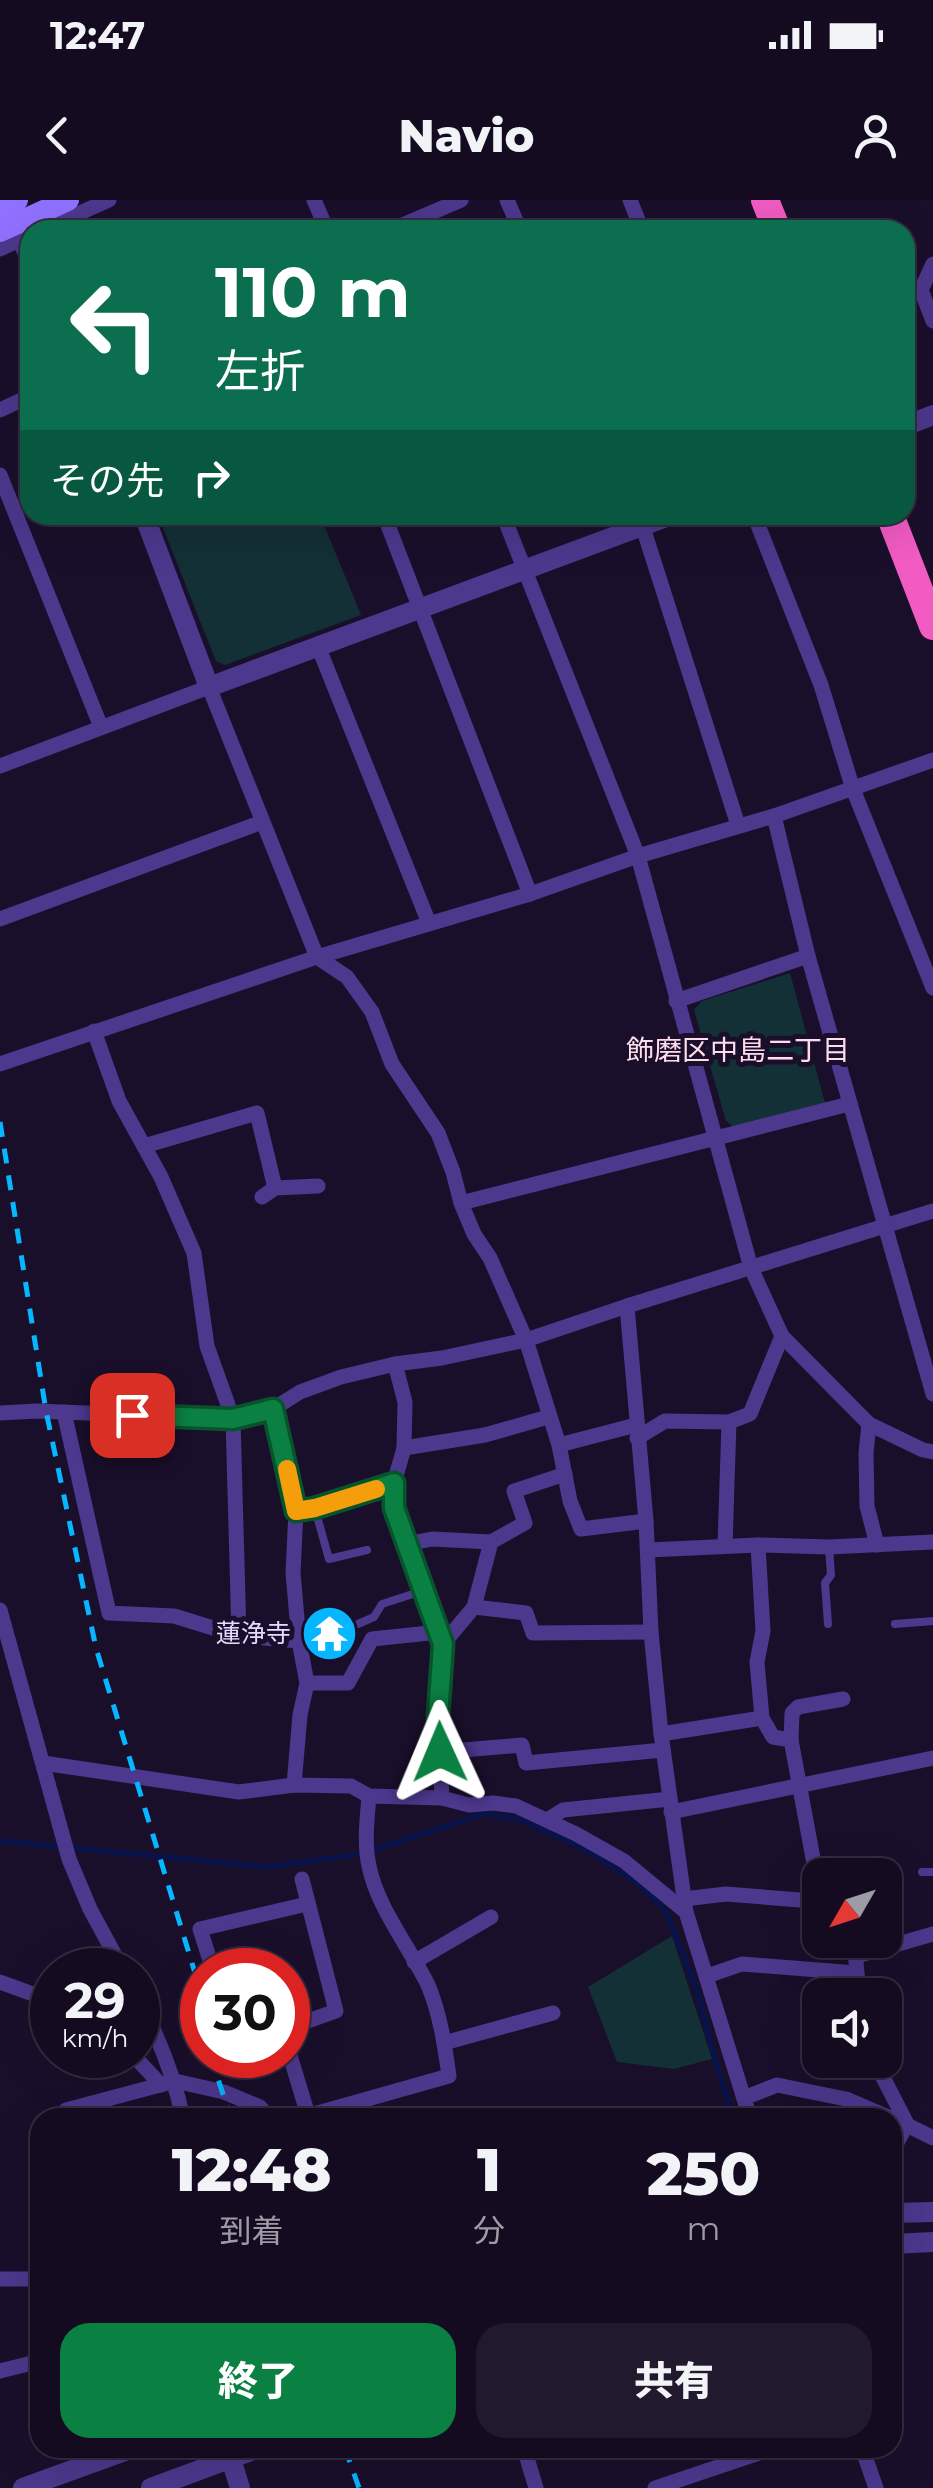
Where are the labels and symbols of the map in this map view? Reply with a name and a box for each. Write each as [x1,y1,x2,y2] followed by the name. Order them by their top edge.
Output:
[626,1033,850,1067] district label: 飾磨区中島二丁目
[90,1373,175,1458] pin
[300,1603,360,1663] temple icon: 蓮浄寺
[216,1618,291,1648] place label: 蓮浄寺
[388,1700,492,1804] position arrow
[802,1858,902,1958] north arrow
[180,1948,310,2078] speed limit sign: 30

